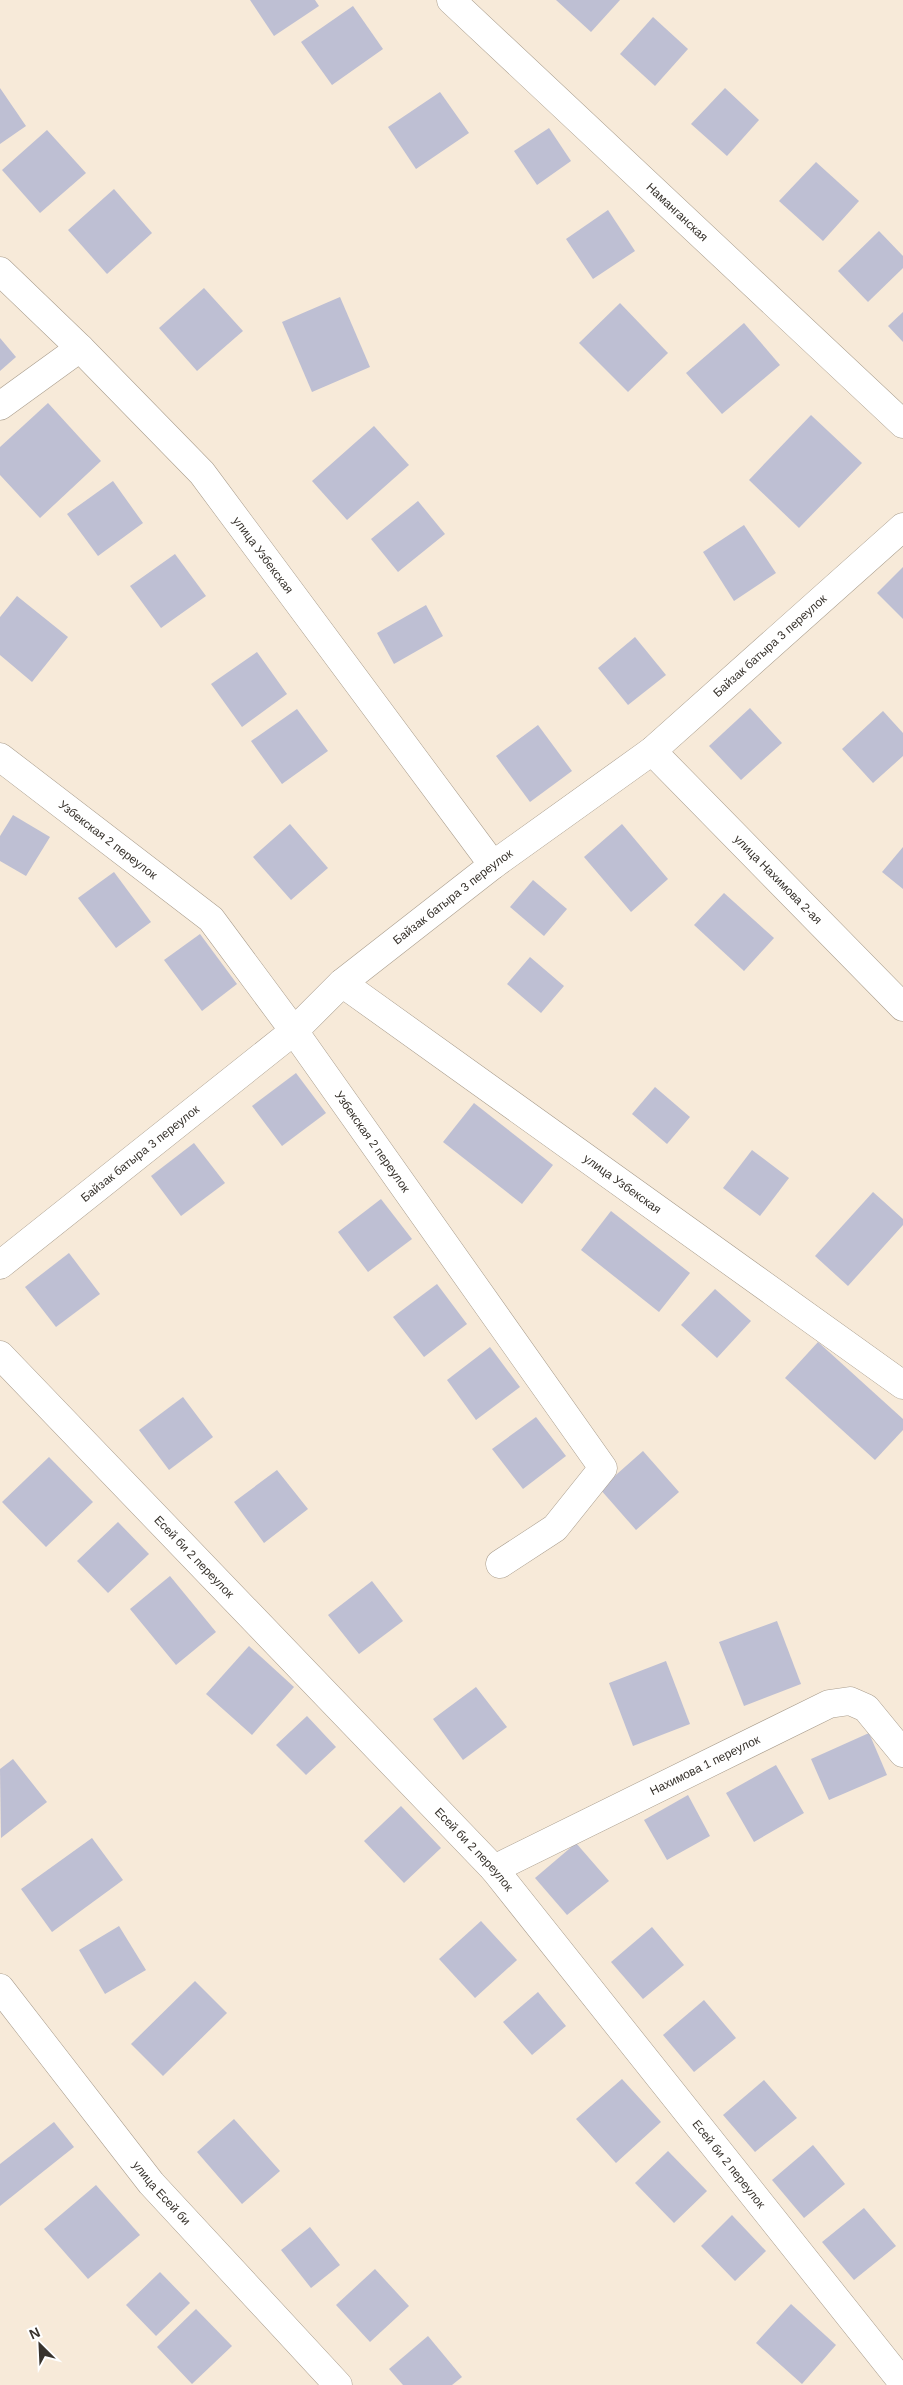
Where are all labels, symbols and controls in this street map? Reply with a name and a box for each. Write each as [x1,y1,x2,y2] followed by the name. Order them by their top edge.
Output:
[643,180,711,244] street label: Наманганская
[230,514,296,596] street label: улица Узбекская
[710,591,830,700] street label: Байзак батыра 3 переулок
[56,798,161,883] street label: Узбекская 2 переулок
[731,832,825,927] street label: улица Нахимова 2-ая
[390,846,516,947] street label: Байзак батыра 3 переулок
[332,1088,413,1196] street label: Узбекская 2 переулок
[78,1102,203,1205] street label: Байзак батыра 3 переулок
[581,1151,664,1217] street label: улица Узбекская
[151,1513,237,1601] street label: Есей би 2 переулок
[648,1732,763,1798] street label: Нахимова 1 переулок
[432,1805,516,1895] street label: Есей би 2 переулок
[689,2117,769,2212] street label: Есей би 2 переулок
[130,2158,193,2228] street label: улица Есей би
[15,2320,65,2370] north arrow
[27,2324,43,2342] text: N

